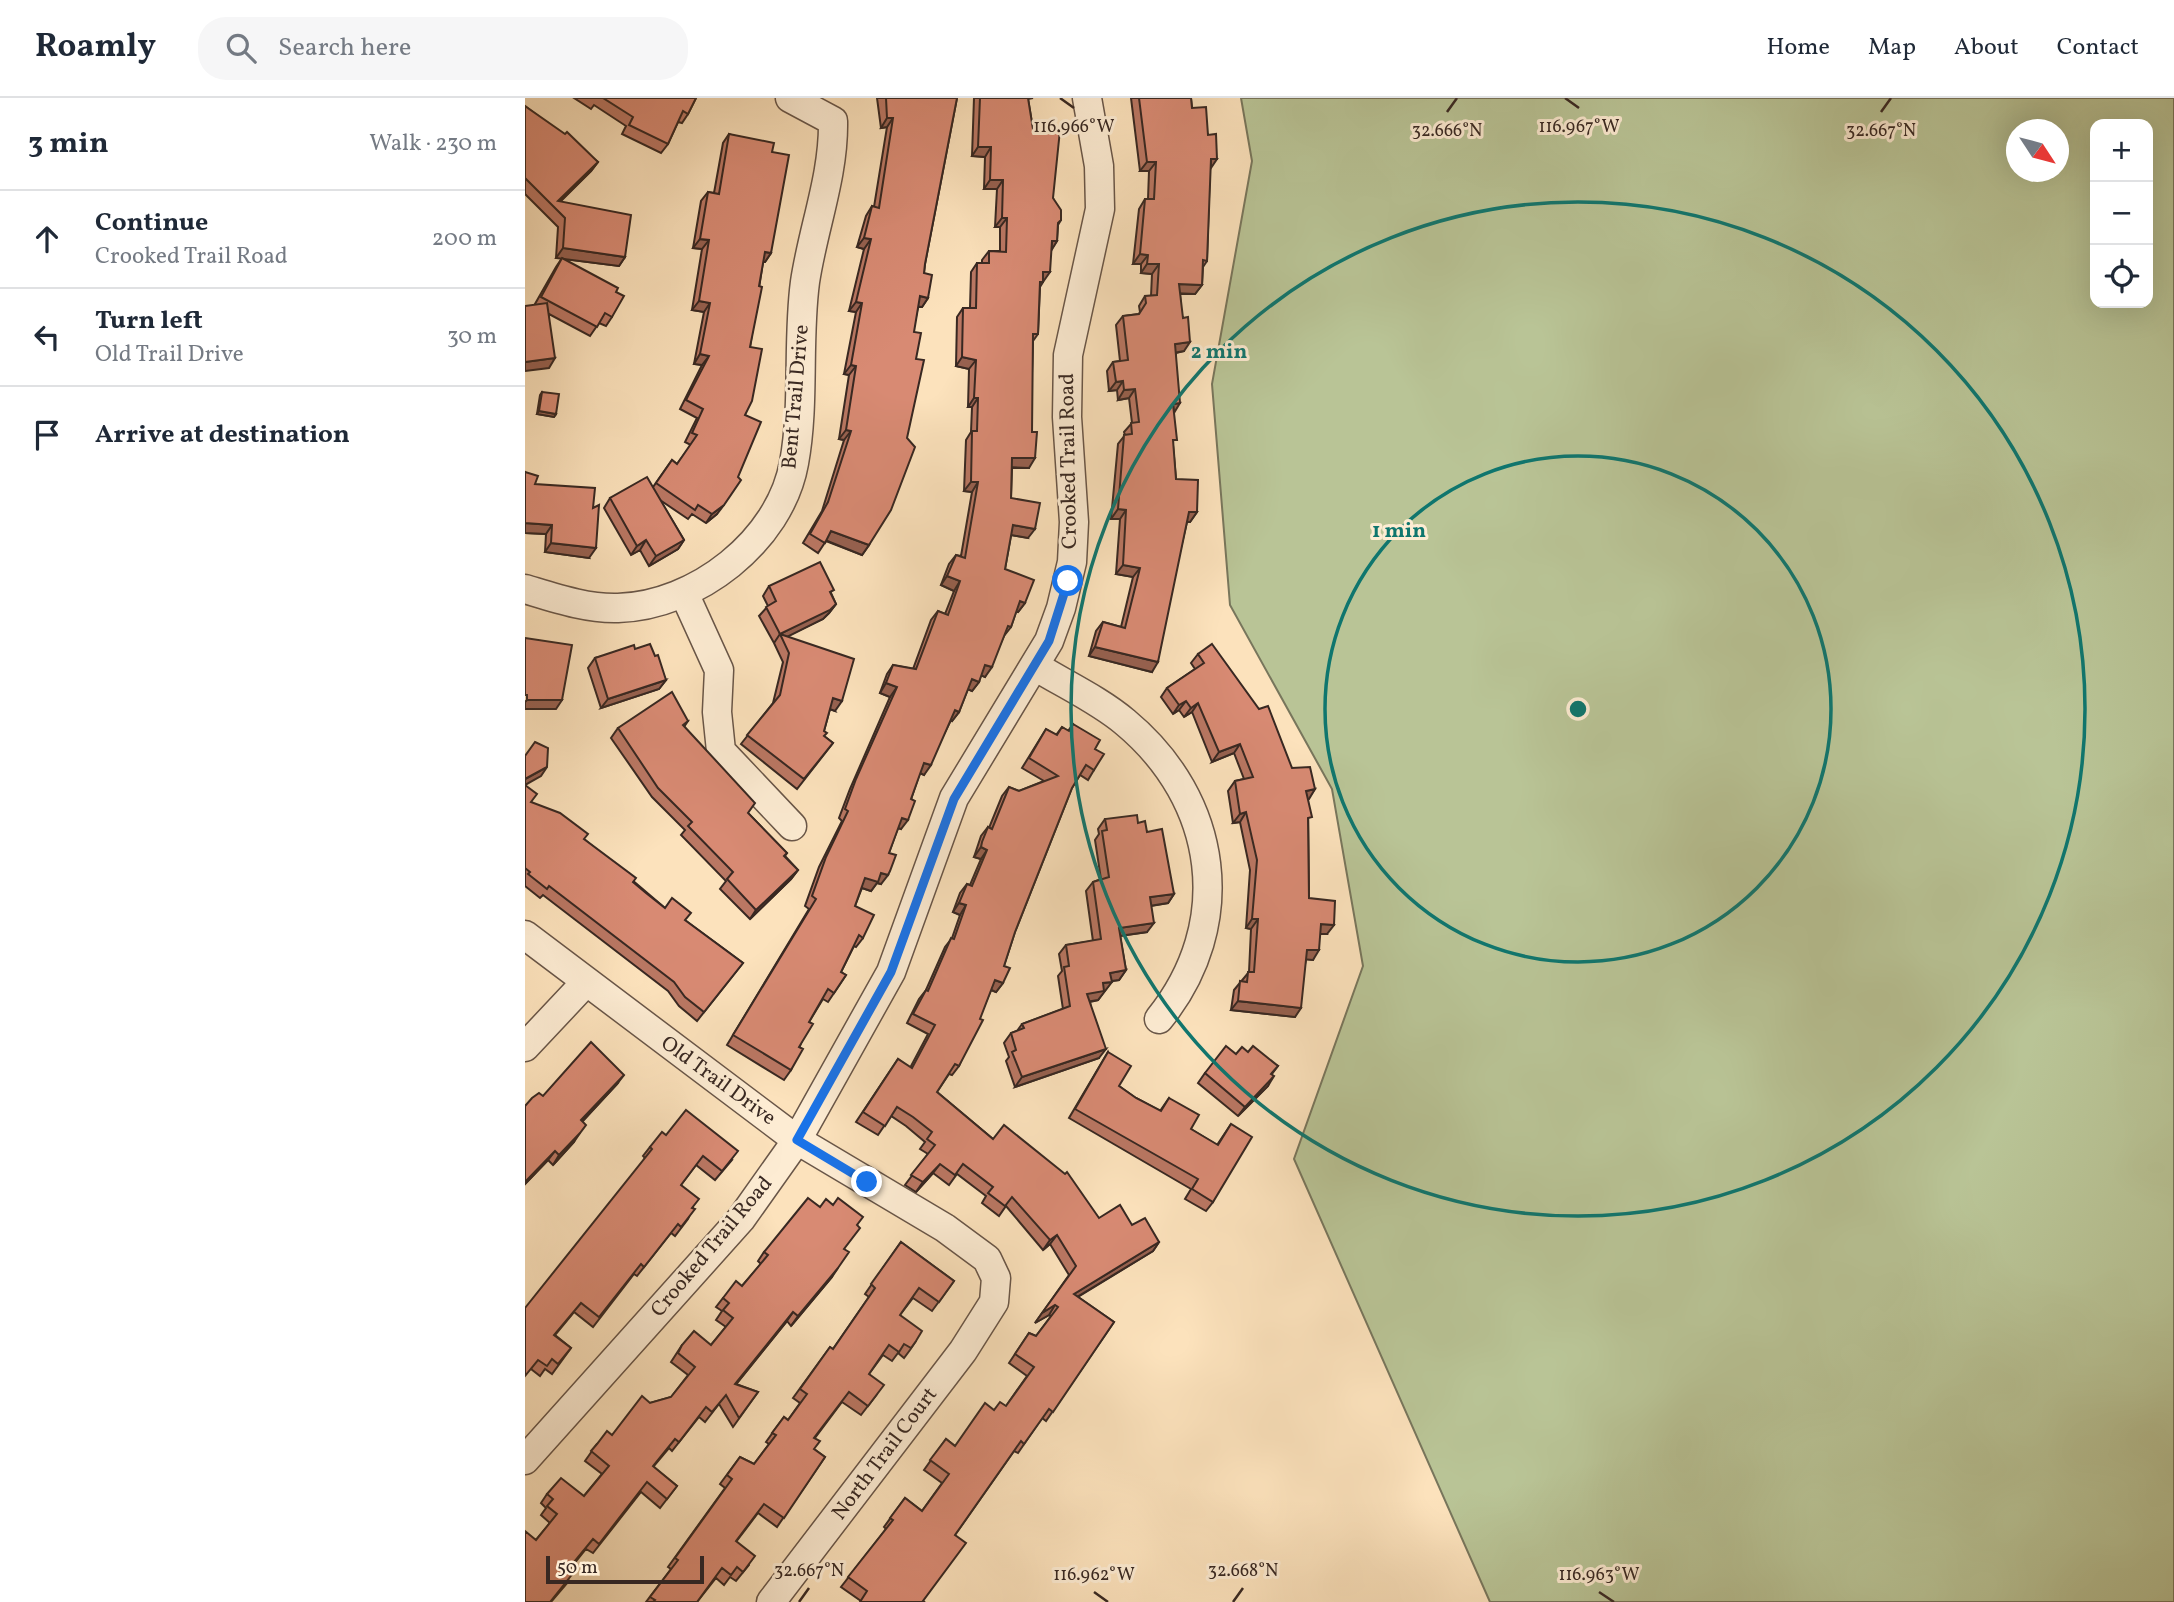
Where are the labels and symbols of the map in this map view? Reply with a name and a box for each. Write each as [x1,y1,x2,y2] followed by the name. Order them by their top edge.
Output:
[1033,115,1115,140] text: 116.966°W
[1539,115,1619,140] text: 116.967°W
[1412,119,1482,144] text: 32.666°N
[1846,119,1916,144] text: 32.667°N
[2006,119,2069,182] north arrow
[775,323,817,471] street label: Bent Trail Drive
[1191,338,1247,367] text: 2 min
[1053,373,1085,549] street label: Crooked Trail Road
[1372,517,1426,546] text: 1 min
[1052,565,1083,596] route start
[1566,697,1590,721] centre of rings
[655,1029,782,1133] street label: Old Trail Drive
[851,1166,882,1197] route end
[644,1170,780,1324] street label: Crooked Trail Road
[825,1382,945,1526] street label: North Trail Court
[546,1553,703,1585] scale bar
[774,1559,844,1584] text: 32.667°N
[1208,1559,1278,1584] text: 32.668°N
[1053,1563,1135,1588] text: 116.962°W
[1558,1563,1640,1588] text: 116.963°W

